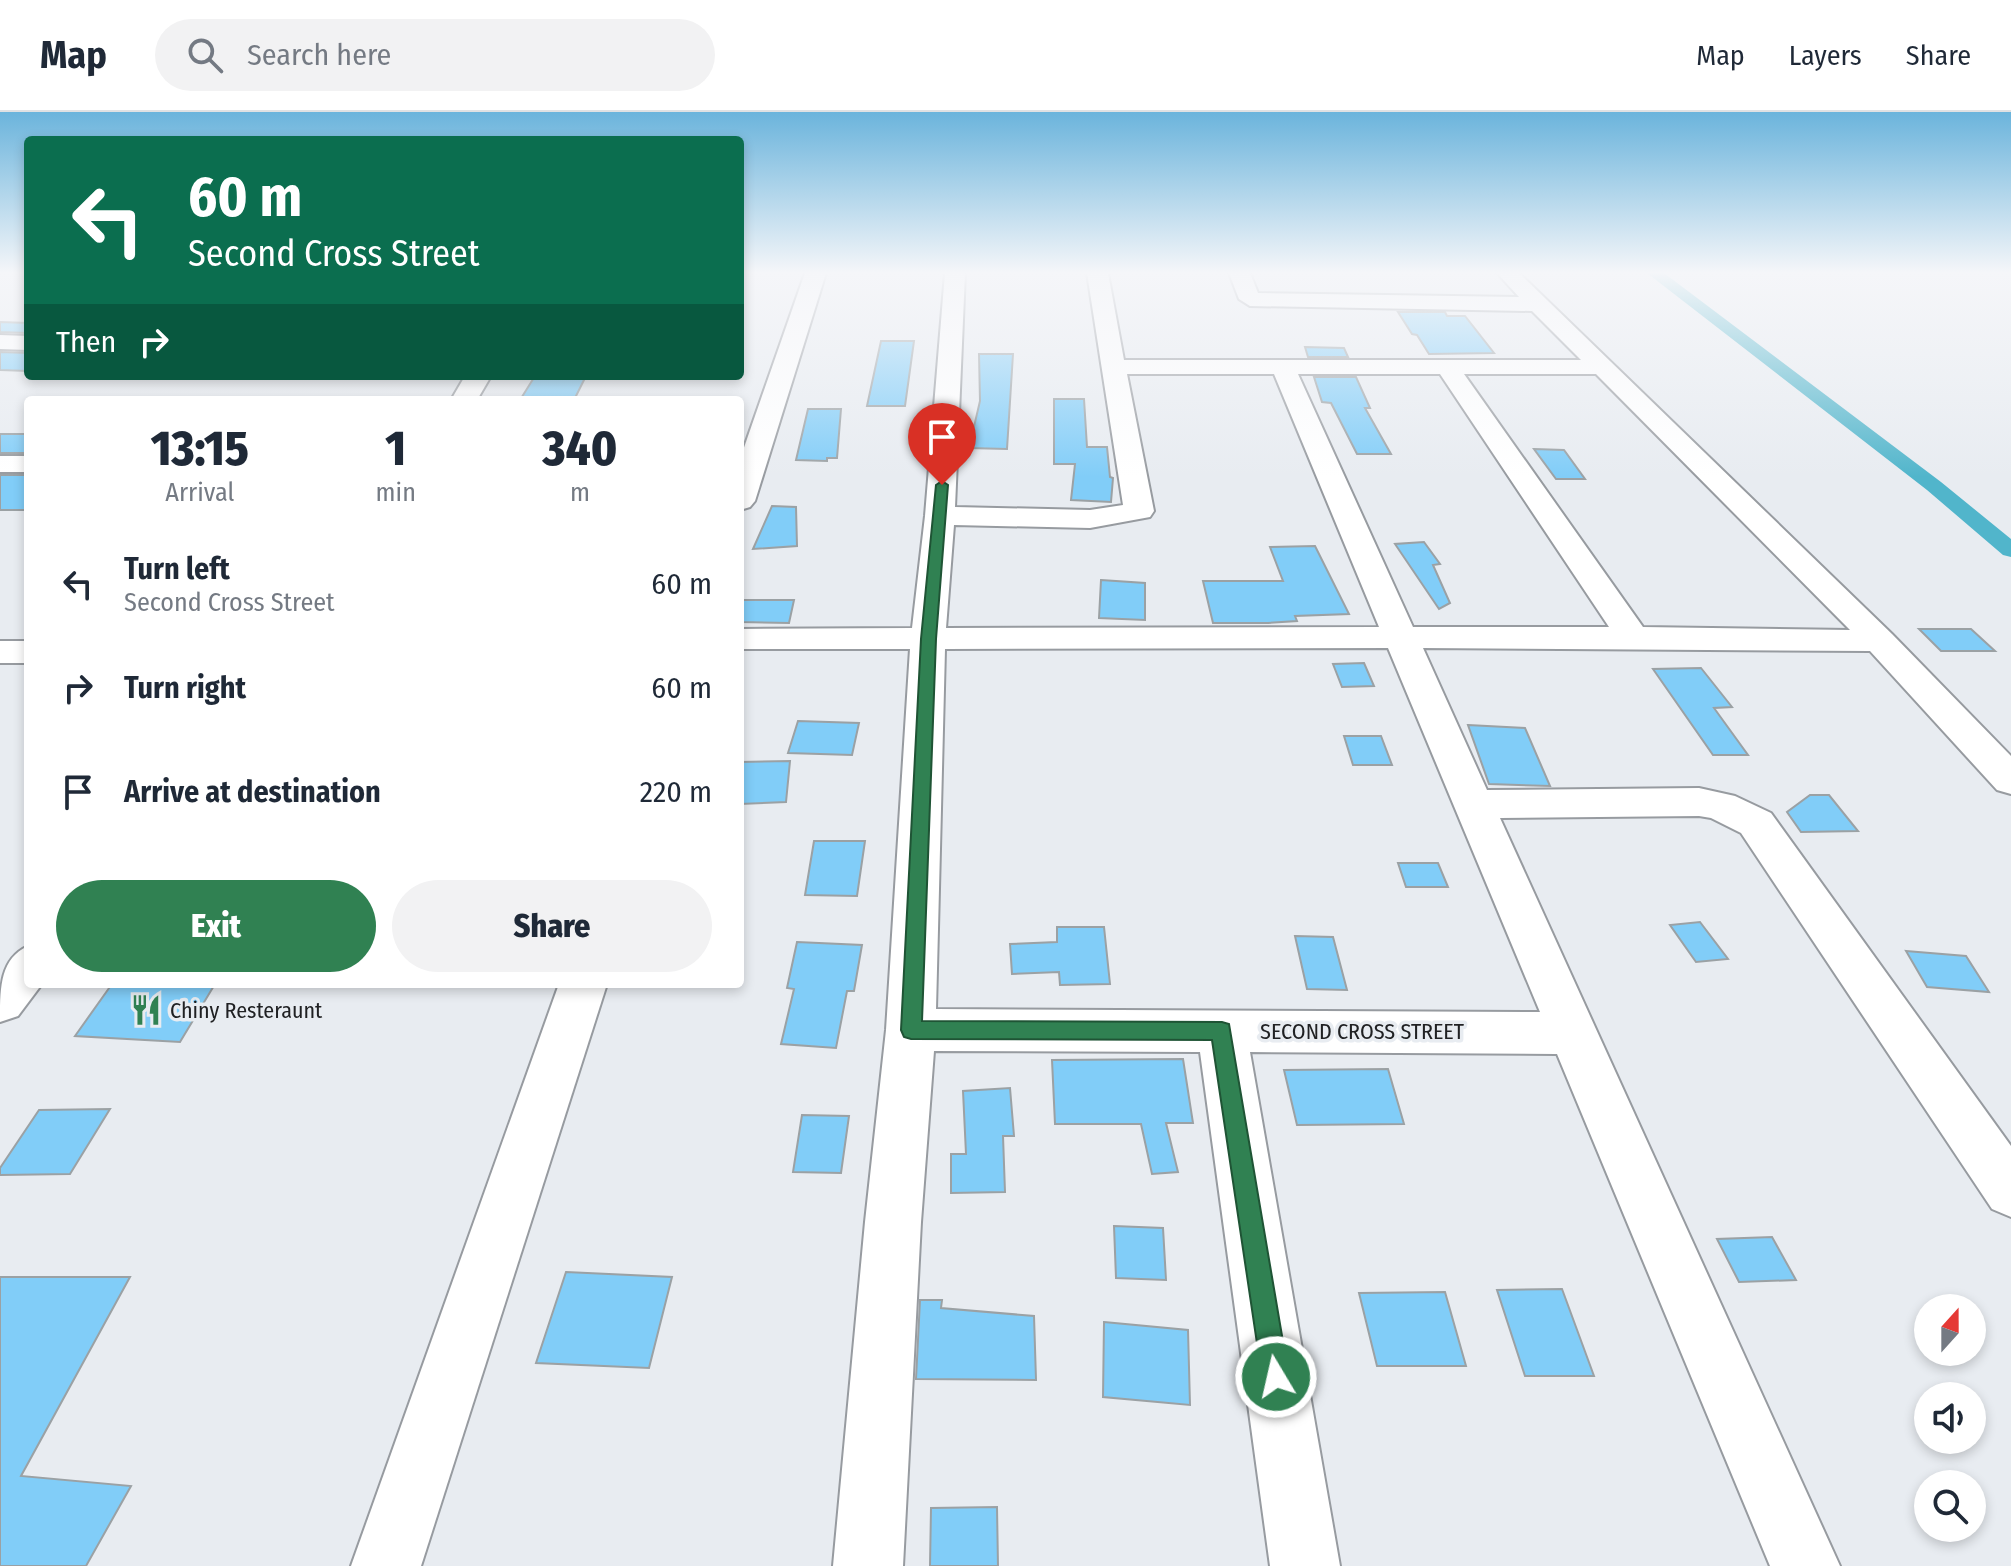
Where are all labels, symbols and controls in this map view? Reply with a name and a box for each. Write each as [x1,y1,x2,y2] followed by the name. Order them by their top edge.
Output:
[155,19,715,91] search box
[40,32,107,78] text: Map
[183,33,227,77] icon: search
[247,37,391,73] text: Search here
[1696,39,1745,72] text: Map
[1789,39,1862,72] text: Layers
[1906,39,1971,72] text: Share
[188,164,302,231] text: 60 m
[56,168,160,272] icon: left
[188,232,480,276] text: Second Cross Street
[132,320,176,364] icon: right
[56,324,116,360] text: Then
[908,403,976,485] pin
[920,415,964,459] icon: arrive
[151,420,249,478] text: 13:15
[385,420,406,478] text: 1
[543,420,617,478] text: 340
[165,477,234,508] text: Arrival
[376,477,416,508] text: min
[570,477,590,508] text: m
[124,551,230,587] text: Turn left
[56,562,100,606] icon: left
[651,566,712,602] text: 60 m
[124,587,335,618] text: Second Cross Street
[56,666,100,710] icon: right
[124,670,246,706] text: Turn right
[651,670,712,706] text: 60 m
[56,770,100,814] icon: arrive
[124,774,381,810] text: Arrive at destination
[640,774,712,810] text: 220 m
[56,880,376,972] button: Exit
[392,880,712,972] button: Share
[129,993,163,1027] restaurant icon: Chiny Resteraunt
[170,997,323,1024] place label: Chiny Resteraunt
[1260,1018,1465,1045] street label: SECOND CROSS STREET
[1914,1294,1986,1366] north arrow
[1914,1294,1986,1542] map controls
[1234,1335,1318,1419] position arrow
[1914,1382,1986,1454] button: sound
[1914,1470,1986,1542] button: search

